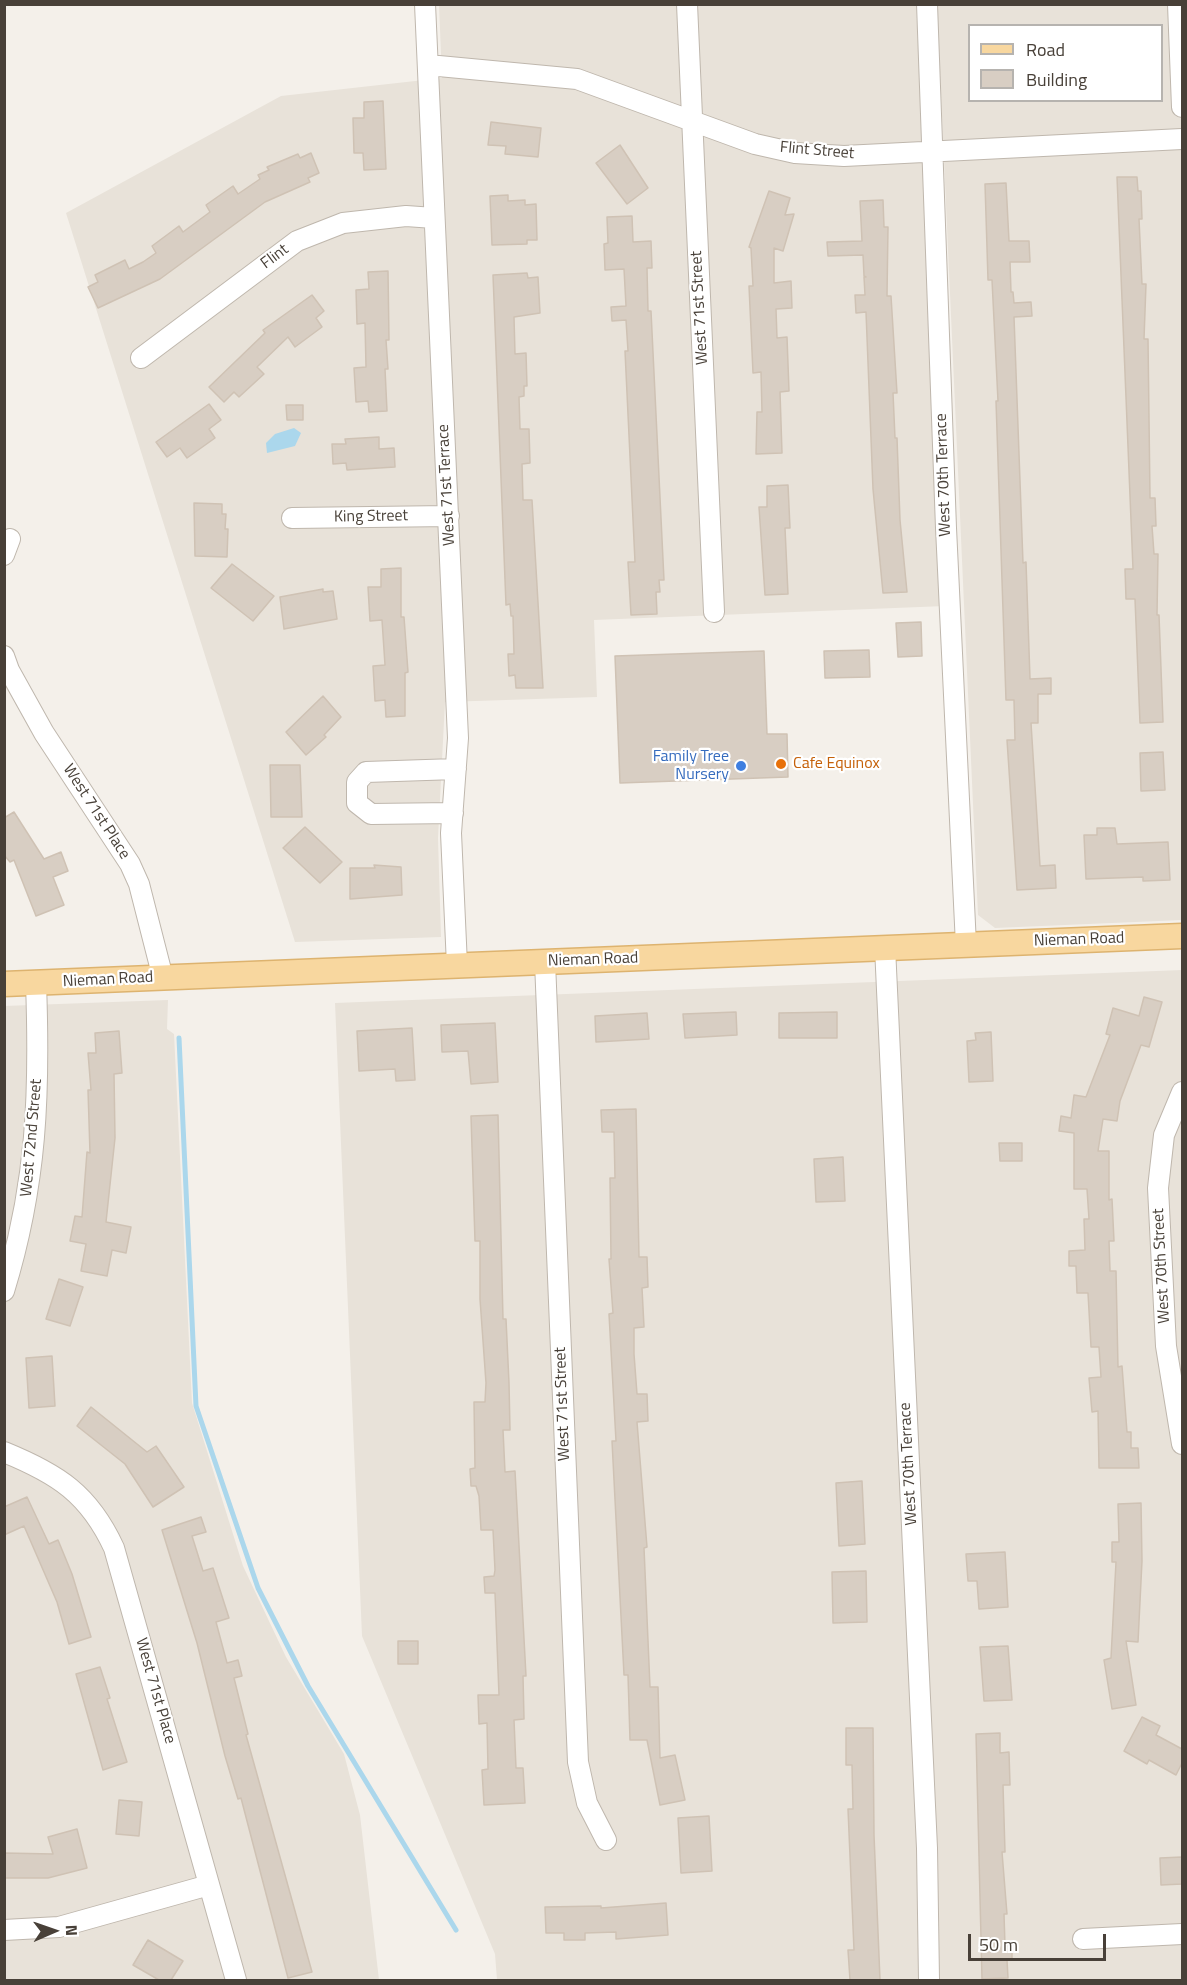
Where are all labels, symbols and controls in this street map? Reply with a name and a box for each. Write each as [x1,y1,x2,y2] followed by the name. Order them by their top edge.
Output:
[968,24,1163,102] legend
[1026,36,1065,63] text: Road
[1026,66,1087,93] text: Building
[779,138,855,164] street label: Flint Street
[257,240,293,274] street label: Flint
[687,250,713,366] street label: West 71st Street
[932,413,956,537] street label: West 70th Terrace
[434,424,460,546] street label: West 71st Terrace
[334,507,408,527] street label: King Street
[653,747,729,785] place label: Family Tree Nursery
[793,754,880,774] place label: Cafe Equinox
[774,757,788,771] marker: Cafe Equinox
[734,759,748,773] marker: Family Tree Nursery
[58,761,134,863] street label: West 71st Place
[1033,929,1125,951] street label: Nieman Road
[547,949,639,971] street label: Nieman Road
[62,968,154,992] street label: Nieman Road
[17,1078,47,1198] street label: West 72nd Street
[1149,1208,1175,1324] street label: West 70th Street
[551,1347,575,1461] street label: West 71st Street
[896,1402,922,1526] street label: West 70th Terrace
[131,1636,179,1746] street label: West 71st Place
[24,1901,84,1961] north arrow
[971,1922,1109,1960] scale bar
[60,1924,84,1936] text: N
[979,1931,1018,1958] text: 50 m

